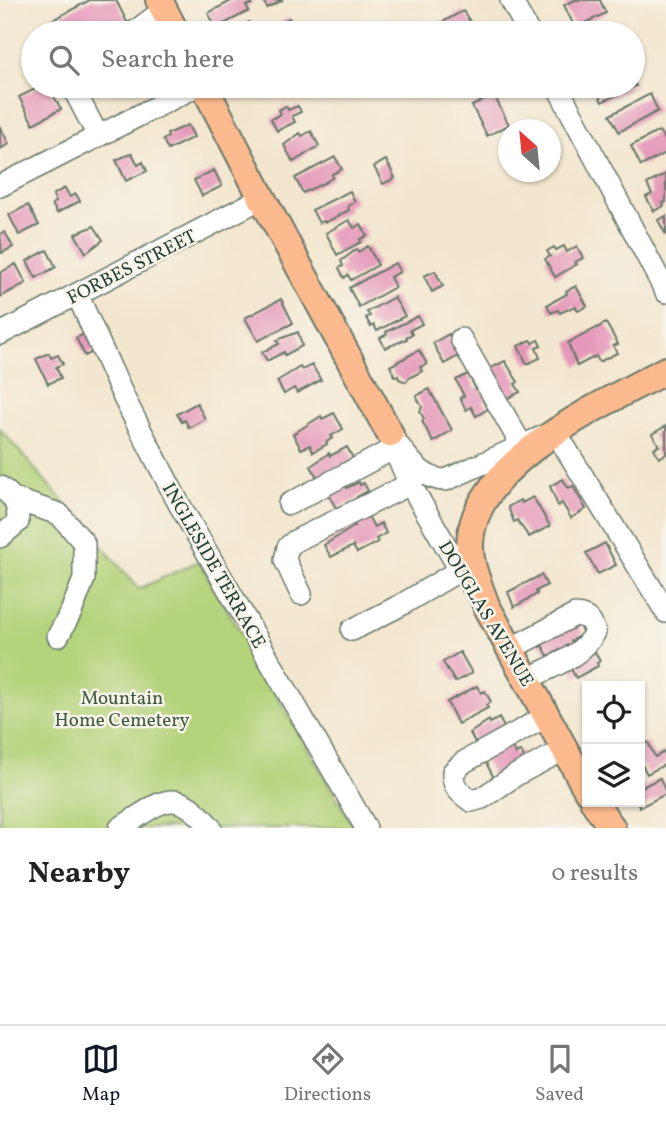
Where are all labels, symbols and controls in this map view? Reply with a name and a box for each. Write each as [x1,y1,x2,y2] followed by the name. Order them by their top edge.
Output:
[21,21,645,98] search box
[45,41,83,79] icon: search
[101,42,234,78] text: Search here
[498,119,561,182] north arrow
[63,224,201,312] street label: FORBES STREET
[155,478,271,654] street label: INGLESIDE TERRACE
[431,536,539,692] street label: DOUGLAS AVENUE
[582,681,645,807] map controls
[582,681,645,744] button: locate
[55,686,190,734] park label: Mountain Home Cemetery
[582,744,645,807] button: layers
[28,853,130,895] text: Nearby
[551,858,638,890] text: 0 results
[82,1040,120,1108] tab: Map
[284,1040,371,1108] tab: Directions
[535,1040,584,1108] tab: Saved

